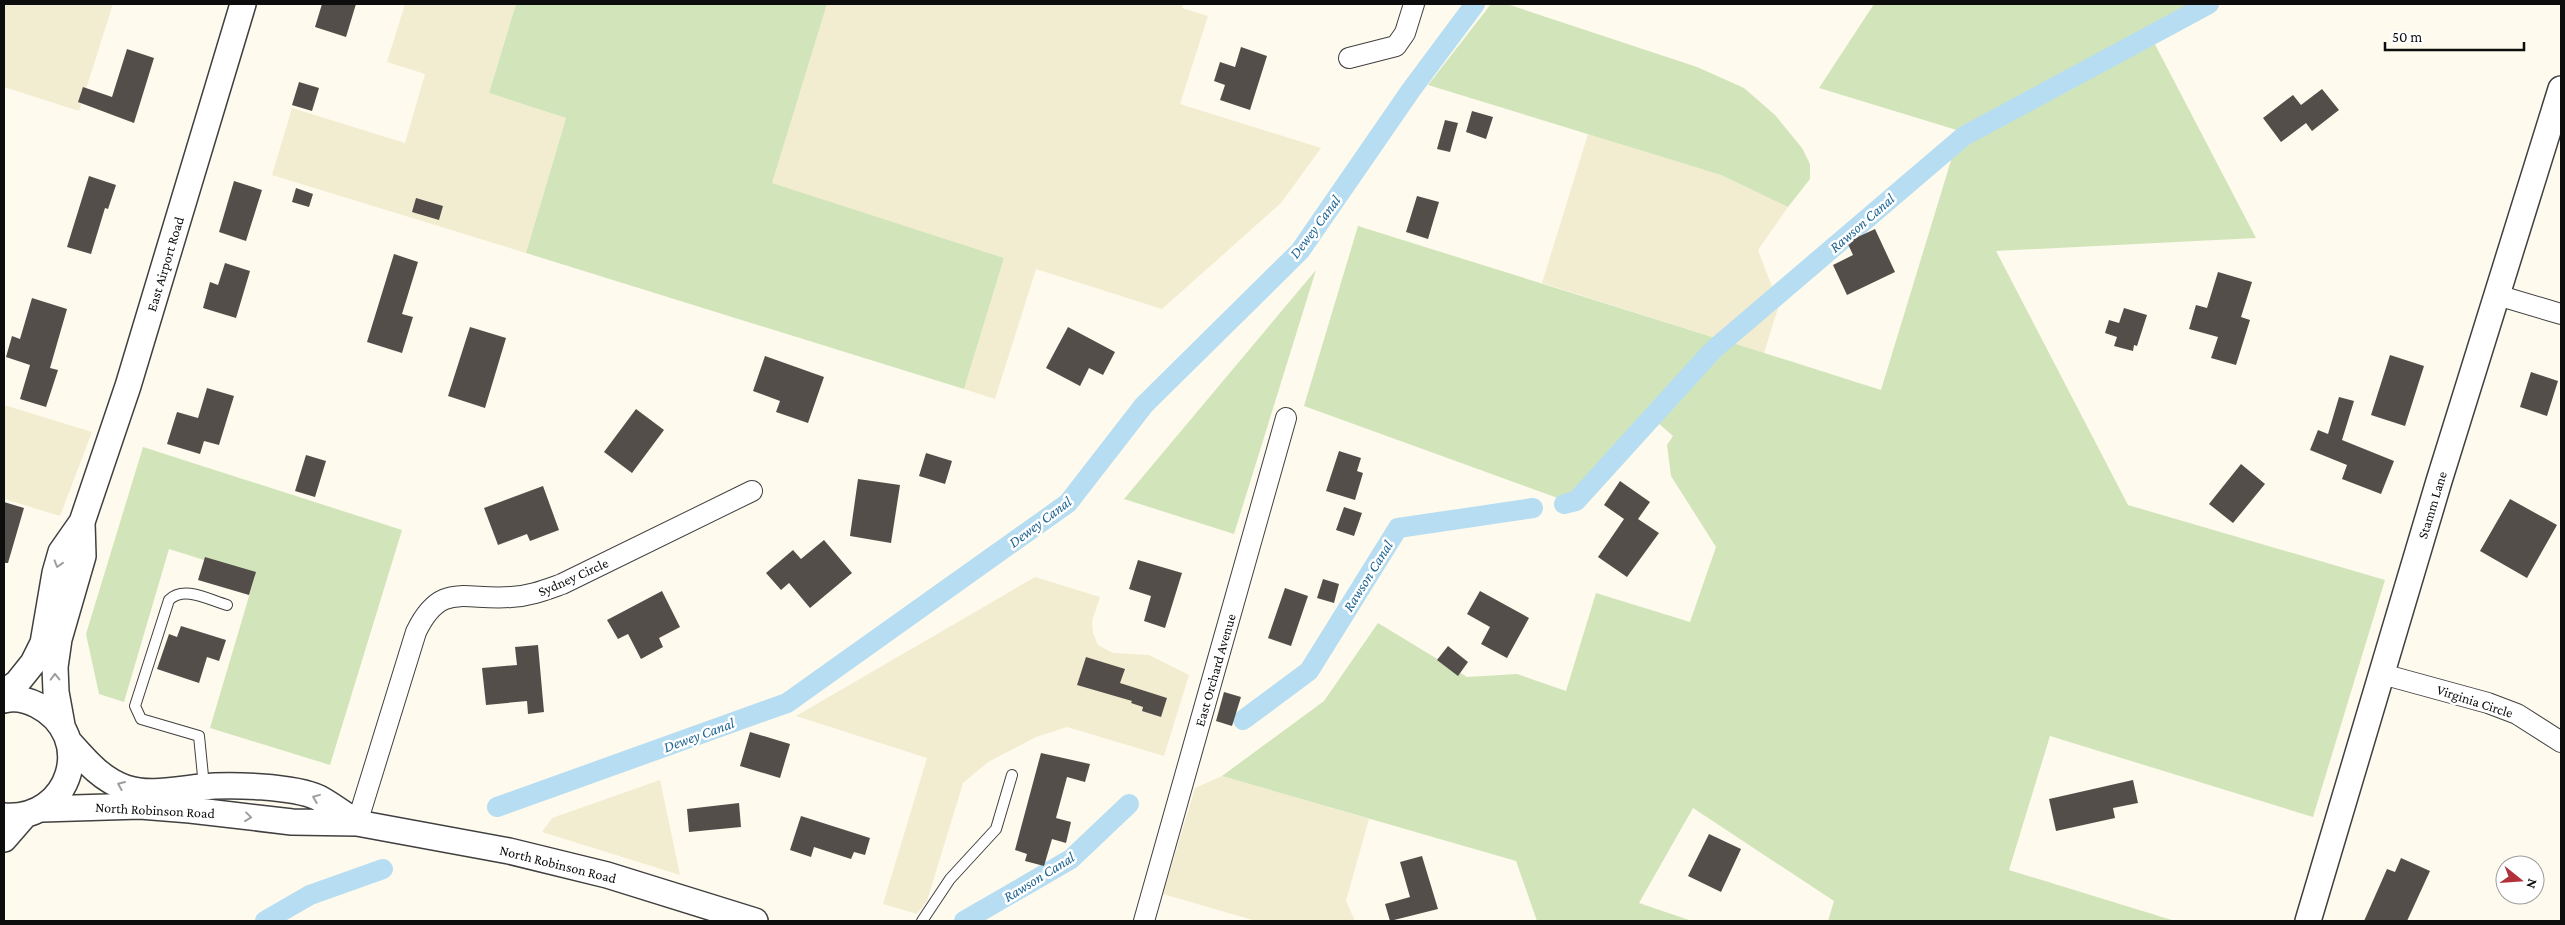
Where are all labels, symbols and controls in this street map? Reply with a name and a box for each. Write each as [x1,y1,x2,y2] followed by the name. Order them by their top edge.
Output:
[2385,20,2524,52] scale bar
[2392,29,2422,45] text: 50 m
[1826,190,1898,255] water label: Rawson Canal
[1286,192,1345,262] water label: Dewey Canal
[143,214,187,313] street label: East Airport Road
[2414,469,2450,541] street label: Stamm Lane
[1006,493,1075,552] water label: Dewey Canal
[1340,537,1396,614] water label: Rawson Canal
[535,554,611,600] street label: Sydney Circle
[53,559,63,568] one-way arrow
[1191,612,1239,728] street label: East Orchard Avenue
[50,672,61,680] one-way arrow
[2435,681,2515,721] street label: Virginia Circle
[661,715,737,756] water label: Dewey Canal
[117,781,126,792] one-way arrow
[312,794,321,804] one-way arrow
[95,799,216,821] street label: North Robinson Road
[243,811,252,821] one-way arrow
[498,842,619,886] street label: North Robinson Road
[1001,849,1078,905] water label: Rawson Canal
[2495,855,2545,905] north arrow
[2523,877,2541,891] text: N

